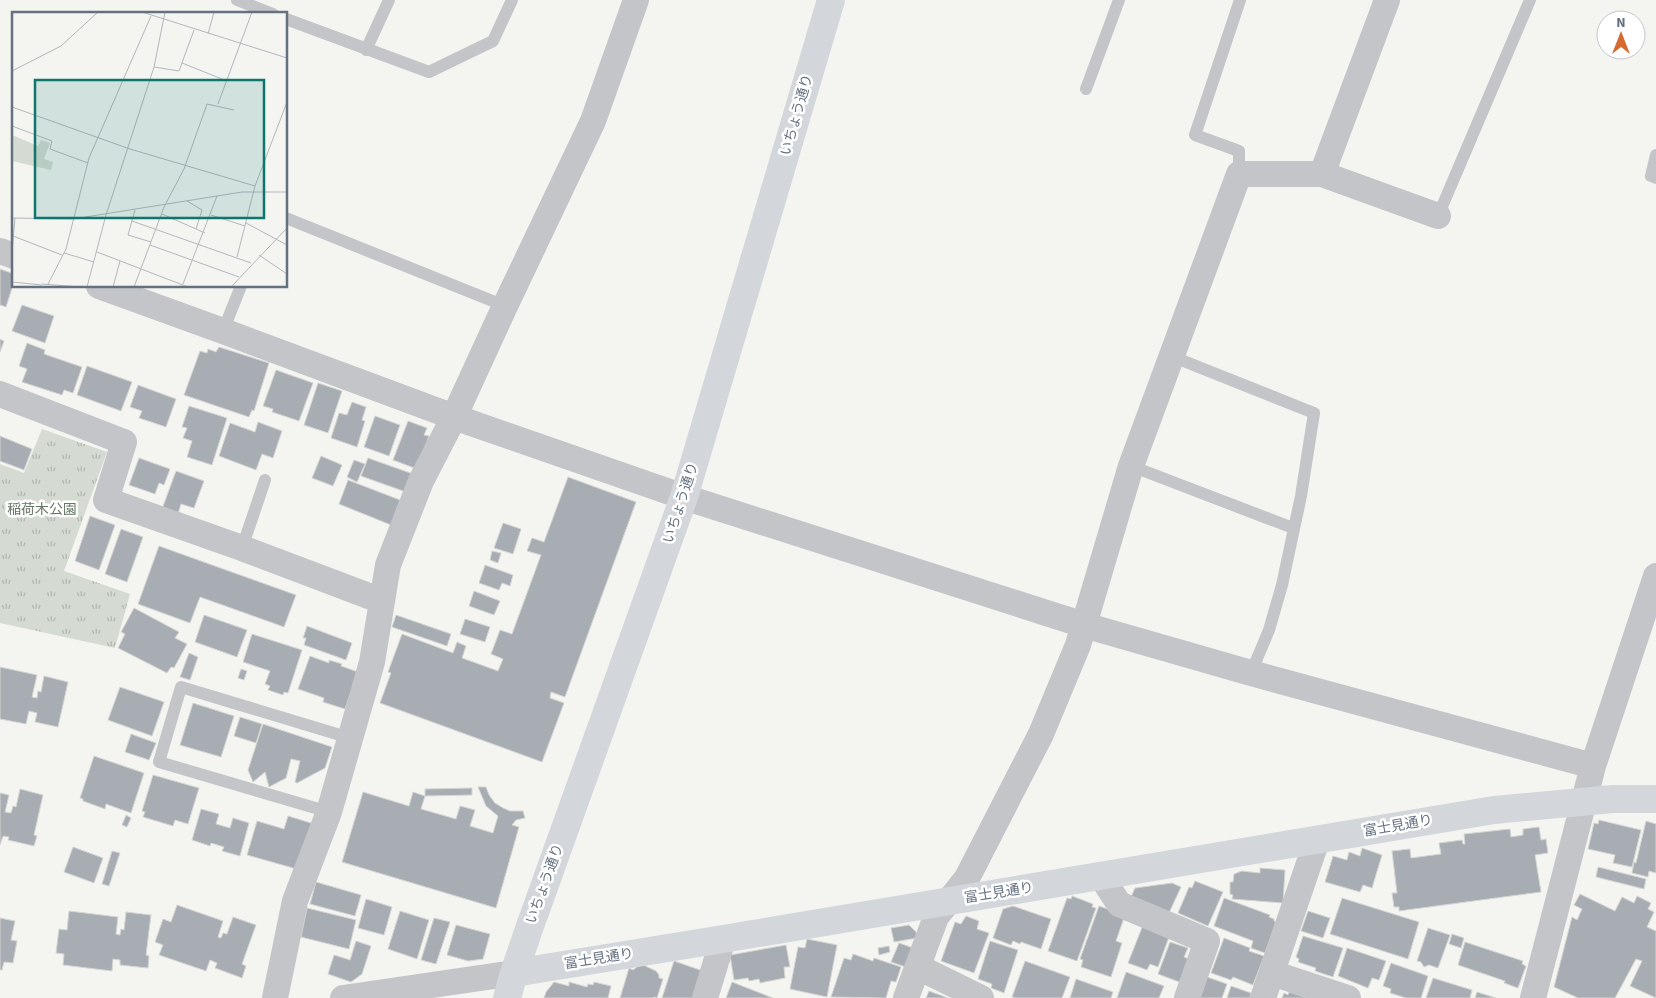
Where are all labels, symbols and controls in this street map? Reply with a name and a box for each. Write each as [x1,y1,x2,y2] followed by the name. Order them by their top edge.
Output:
[1596,10,1646,60] north arrow
[12,12,288,288] inset map
[1616,13,1626,33] text: N
[776,72,818,158] street label: いちょう通り
[659,460,703,546] street label: いちょう通り
[7,500,77,520] park label: 稲荷木公園
[1362,810,1434,842] street label: 富士見通り
[521,841,569,927] street label: いちょう通り
[963,878,1035,908] street label: 富士見通り
[563,944,635,974] street label: 富士見通り

